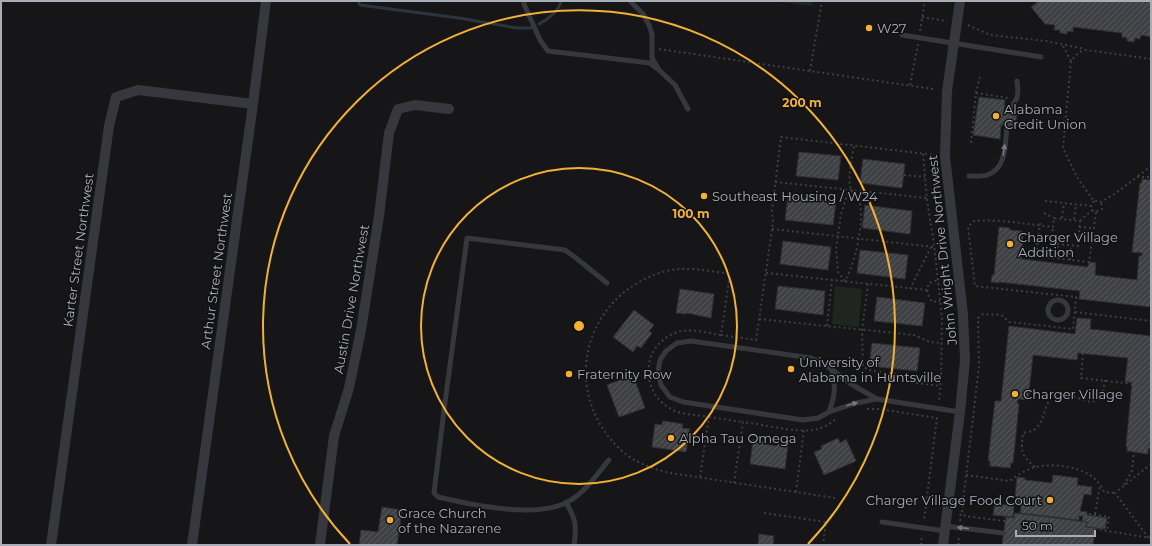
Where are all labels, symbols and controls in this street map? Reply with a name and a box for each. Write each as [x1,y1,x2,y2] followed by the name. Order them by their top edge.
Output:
[877,20,907,36] place label: W27
[864,23,874,33] marker: W27
[782,95,822,110] text: 200 m
[1004,101,1087,132] place label: Alabama Credit Union
[991,111,1001,121] marker: Alabama Credit Union
[1001,144,1007,156] one-way arrow
[924,154,960,347] street label: John Wright Drive Northwest
[59,172,97,328] street label: Karter Street Northwest
[712,188,878,204] place label: Southeast Housing / W24
[699,191,709,201] marker: Southeast Housing / W24
[197,192,235,350] street label: Arthur Street Northwest
[673,206,709,221] text: 100 m
[330,223,372,375] street label: Austin Drive Northwest
[1018,229,1118,260] place label: Charger Village Addition
[1005,239,1015,249] marker: Charger Village Addition
[572,319,586,333] centre of rings
[799,354,942,385] place label: University of Alabama in Huntsville
[786,364,796,374] marker: University of Alabama in Huntsville
[577,366,672,382] place label: Fraternity Row
[564,369,574,379] marker: Fraternity Row
[1023,386,1123,402] place label: Charger Village
[1010,389,1020,399] marker: Charger Village
[846,401,859,407] one-way arrow
[679,430,797,446] place label: Alpha Tau Omega
[666,433,676,443] marker: Alpha Tau Omega
[866,492,1042,508] place label: Charger Village Food Court
[1045,495,1055,505] marker: Charger Village Food Court
[398,505,502,536] place label: Grace Church of the Nazarene
[1016,512,1095,538] scale bar
[385,515,395,525] marker: Grace Church of the Nazarene
[1022,518,1053,533] text: 50 m
[957,525,969,531] one-way arrow

